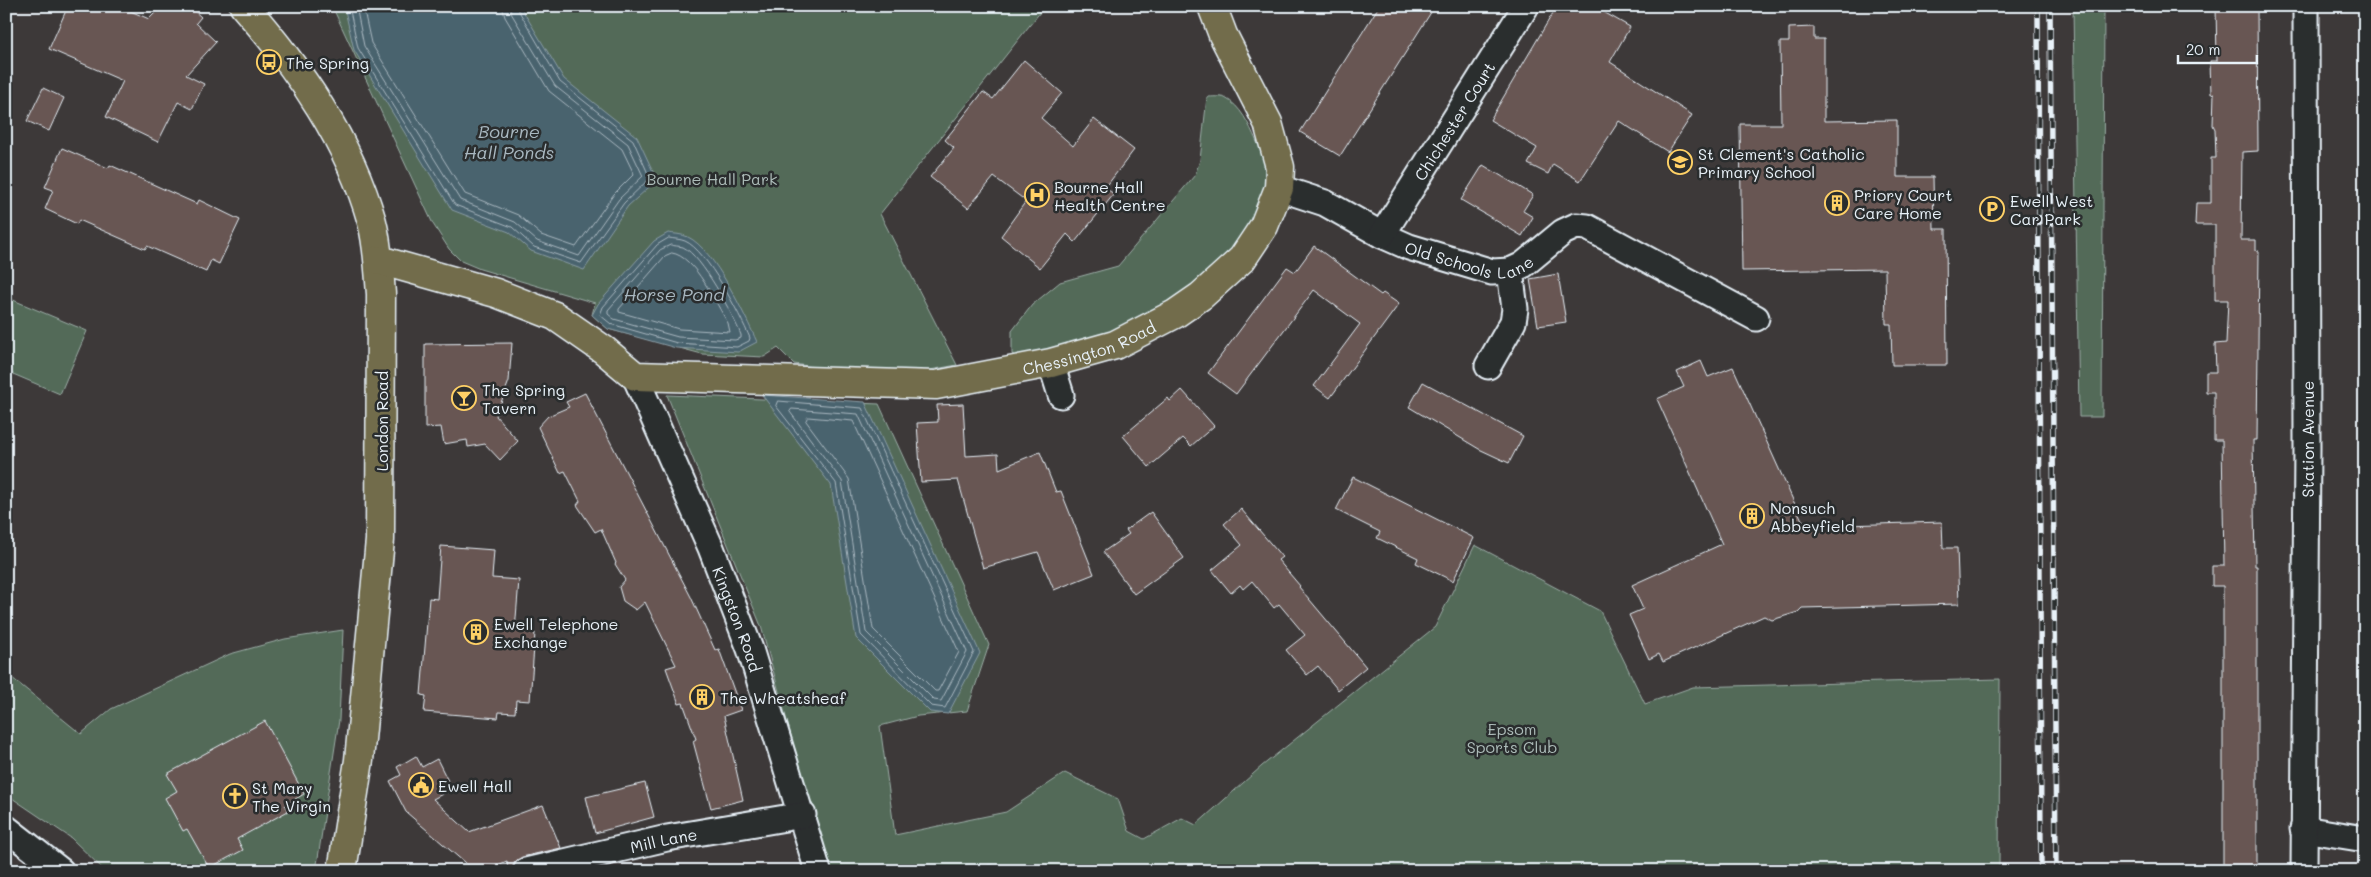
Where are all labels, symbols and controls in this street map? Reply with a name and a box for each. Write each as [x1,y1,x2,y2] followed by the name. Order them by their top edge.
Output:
[2178,32,2257,64] scale bar
[2186,39,2220,59] text: 20 m
[256,49,282,75] bus stop icon: The Spring
[286,52,369,73] place label: The Spring
[1409,57,1499,184] street label: Chichester Court
[464,119,554,164] water label: Bourne Hall Ponds
[1698,143,1865,182] place label: St Clement's Catholic Primary School
[1667,149,1693,175] school or university icon: St Clement's Catholic Primary School
[647,168,777,189] park label: Bourne Hall Park
[1054,176,1166,215] place label: Bourne Hall Health Centre
[1024,182,1050,208] hospital icon: Bourne Hall Health Centre
[1854,184,1952,223] place label: Priory Court Care Home
[1824,190,1850,216] building icon: Priory Court Care Home
[2010,190,2093,229] place label: Ewell West Car Park
[1979,196,2005,222] parking icon: Ewell West Car Park
[1403,236,1537,282] street label: Old Schools Lane
[623,282,726,306] water label: Horse Pond
[1021,315,1159,379] street label: Chessington Road
[371,371,392,471] street label: London Road
[482,379,565,418] place label: The Spring Tavern
[2296,381,2318,498] street label: Station Avenue
[451,385,477,411] bar icon: The Spring Tavern
[1770,497,1855,536] place label: Nonsuch Abbeyfield
[1739,503,1765,529] building icon: Nonsuch Abbeyfield
[709,563,767,674] street label: Kingston Road
[494,613,619,652] place label: Ewell Telephone Exchange
[463,619,489,645] building icon: Ewell Telephone Exchange
[689,684,715,710] building icon: The Wheatsheaf
[720,687,847,708] place label: The Wheatsheaf
[1467,718,1557,757] park label: Epsom Sports Club
[408,772,434,798] public building icon: Ewell Hall
[438,775,512,796] place label: Ewell Hall
[252,777,331,816] place label: St Mary The Virgin
[222,783,248,809] church icon: St Mary The Virgin
[628,823,699,857] street label: Mill Lane

